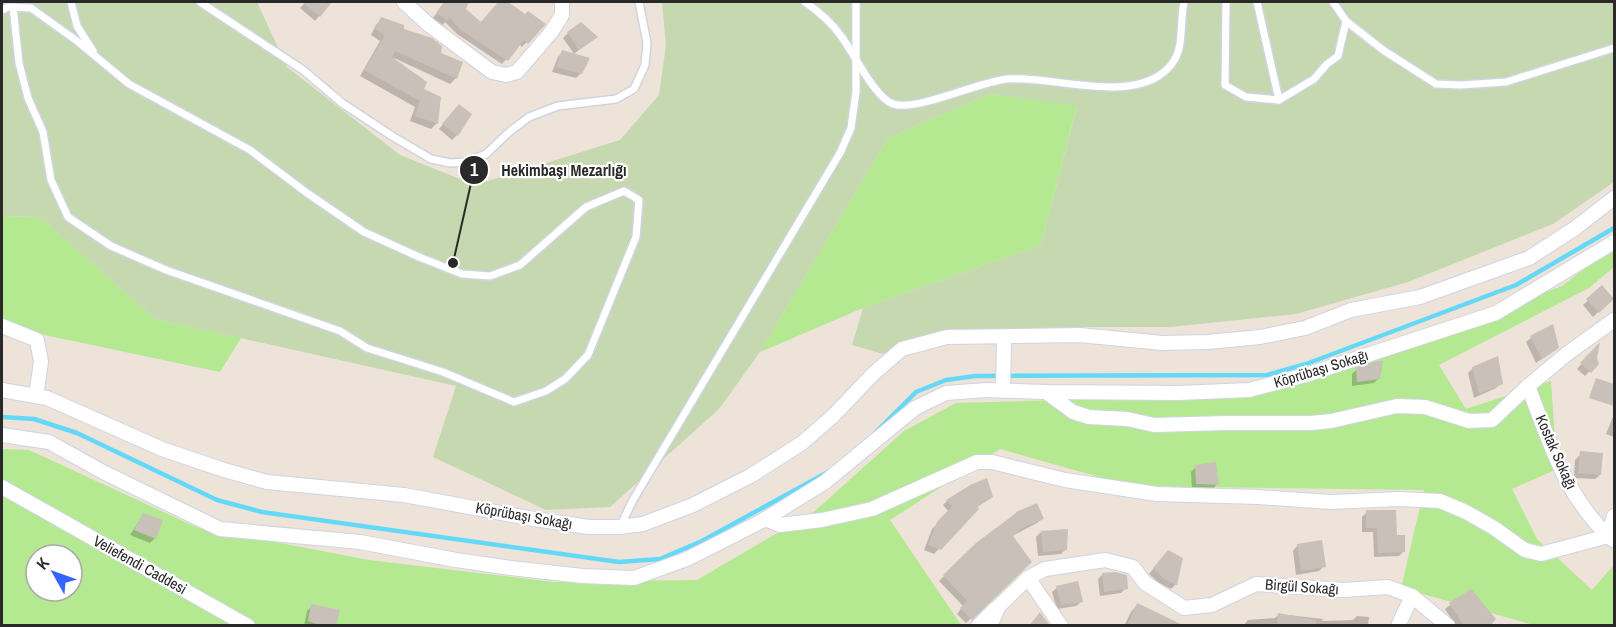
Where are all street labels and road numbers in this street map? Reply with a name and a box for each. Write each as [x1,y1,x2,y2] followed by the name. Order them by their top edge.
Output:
[1271,344,1371,393] street label: Köprübaşı Sokağı
[1531,411,1582,492] street label: Kostak Sokağı
[474,497,574,534] street label: Köprübaşı Sokağı
[90,530,191,599] street label: Veliefendi Caddesi
[1264,573,1340,600] street label: Birgül Sokağı

